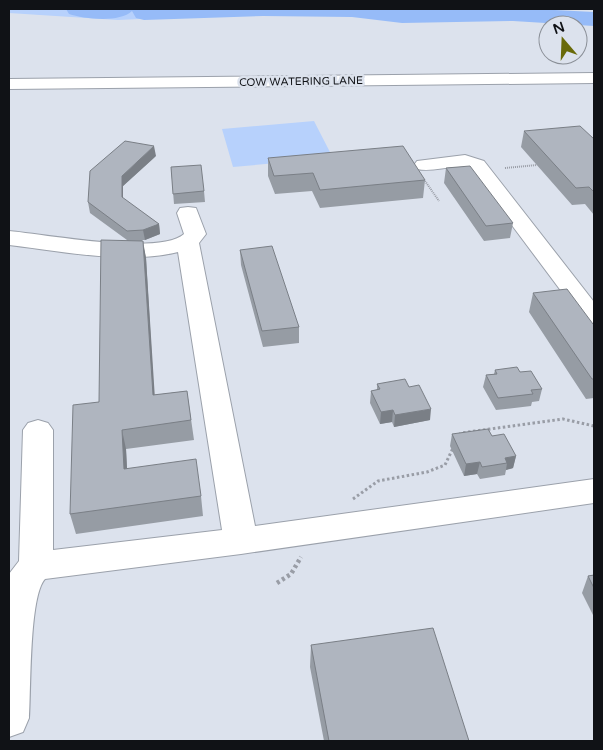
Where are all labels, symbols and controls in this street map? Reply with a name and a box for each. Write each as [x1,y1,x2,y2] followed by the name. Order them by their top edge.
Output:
[538,15,588,65] north arrow
[551,18,567,38] text: N
[239,74,363,89] street label: COW WATERING LANE

